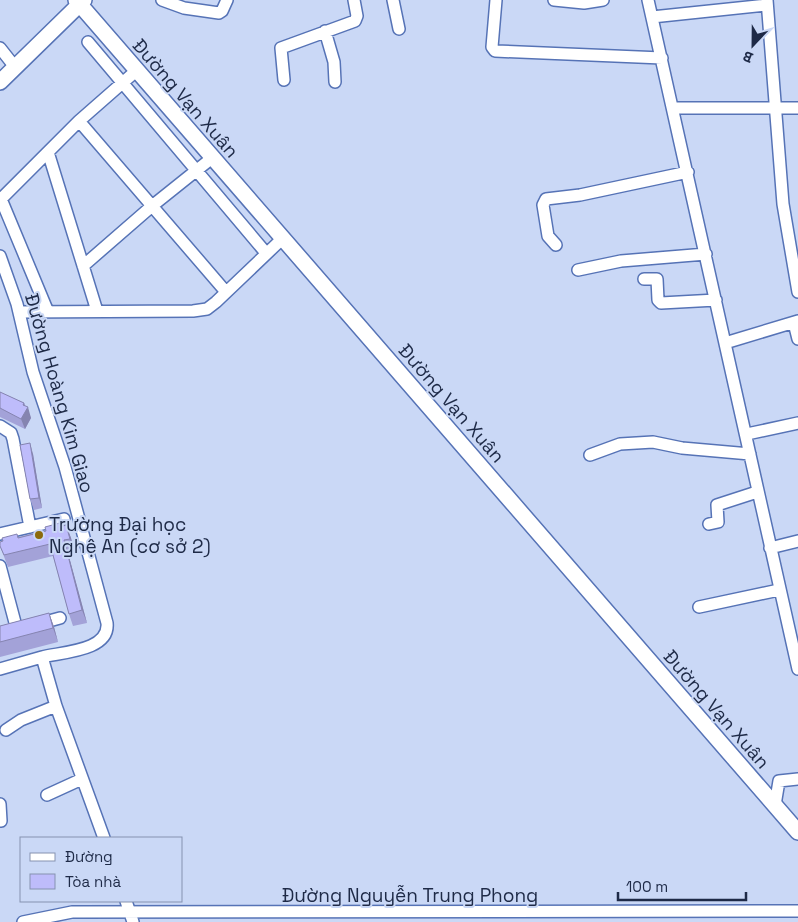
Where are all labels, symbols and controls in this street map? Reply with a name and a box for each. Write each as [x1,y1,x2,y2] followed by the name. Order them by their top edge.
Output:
[728,20,778,70] north arrow
[127,34,244,163] street label: Đường Vạn Xuân
[740,47,756,67] text: B
[19,291,100,496] street label: Đường Hoàng Kim Giao
[393,339,510,468] street label: Đường Vạn Xuân
[49,512,211,559] place label: Trường Đại học Nghệ An (cơ sở 2)
[33,529,45,541] marker: Trường Đại học Nghệ An (cơ sở 2)
[658,645,775,774] street label: Đường Vạn Xuân
[20,837,182,902] legend
[65,847,113,866] text: Đường
[618,870,746,902] scale bar
[65,872,121,891] text: Tòa nhà
[626,877,668,896] text: 100 m
[282,883,538,908] street label: Đường Nguyễn Trung Phong

